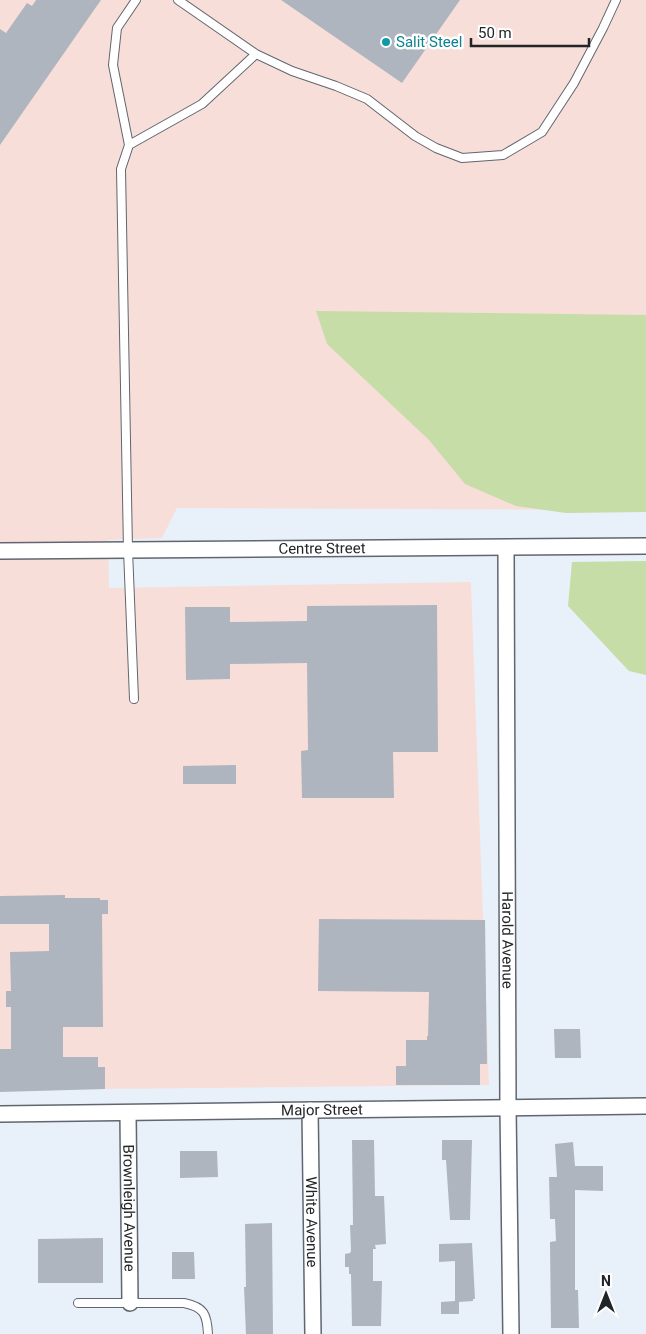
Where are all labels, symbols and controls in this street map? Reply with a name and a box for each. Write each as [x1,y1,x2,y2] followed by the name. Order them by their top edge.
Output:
[471,15,588,47] scale bar
[478,24,512,42] text: 50 m
[396,33,462,51] place label: Salit Steel
[380,36,392,48] marker: Salit Steel
[278,539,366,558] street label: Centre Street
[498,891,517,989] street label: Harold Avenue
[281,1101,363,1120] street label: Major Street
[119,1144,139,1272] street label: Brownleigh Avenue
[302,1176,321,1268] street label: White Avenue
[581,1269,631,1319] north arrow
[601,1273,611,1289] text: N

